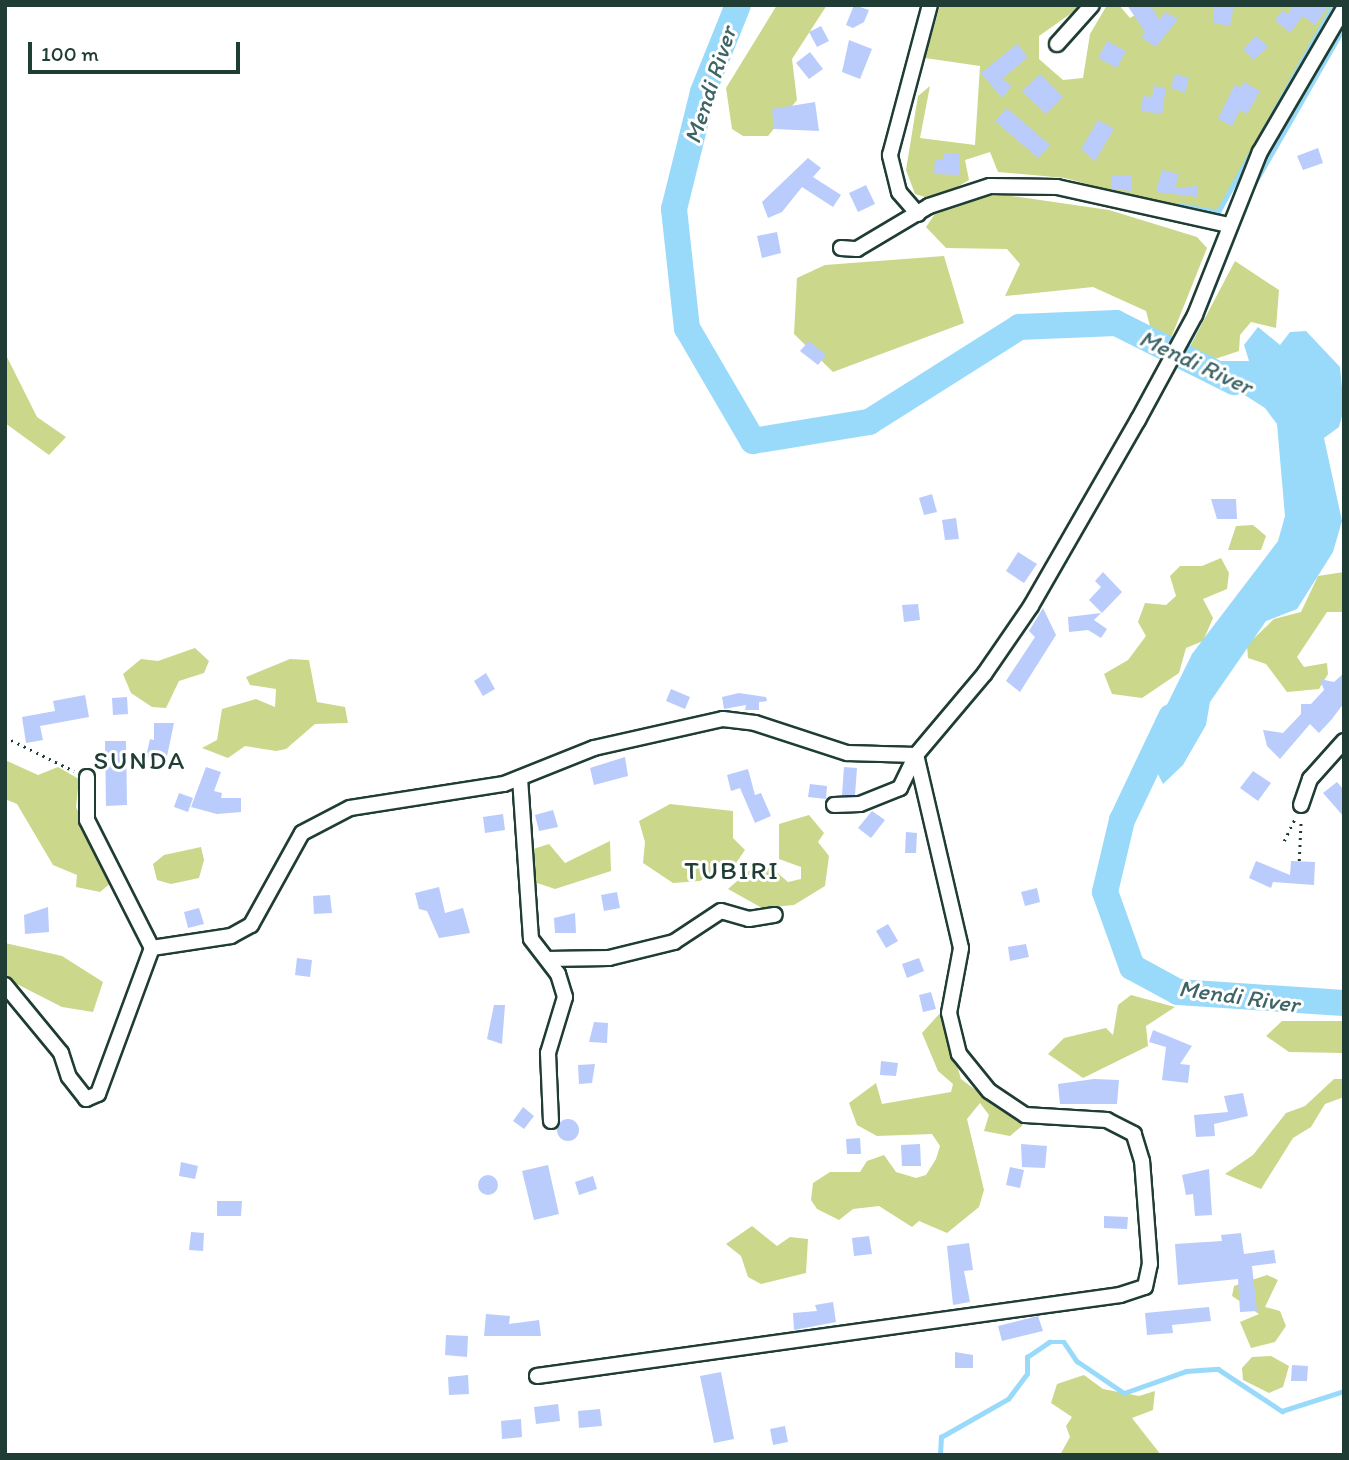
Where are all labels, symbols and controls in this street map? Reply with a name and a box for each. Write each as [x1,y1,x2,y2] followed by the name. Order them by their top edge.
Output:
[678,23,742,147] water label: Mendi River
[32,28,243,72] scale bar
[41,41,99,66] text: 100 m
[1135,323,1257,401] water label: Mendi River
[94,745,186,777] district label: SUNDA
[686,855,778,887] district label: TUBIRI
[1177,973,1301,1019] water label: Mendi River

